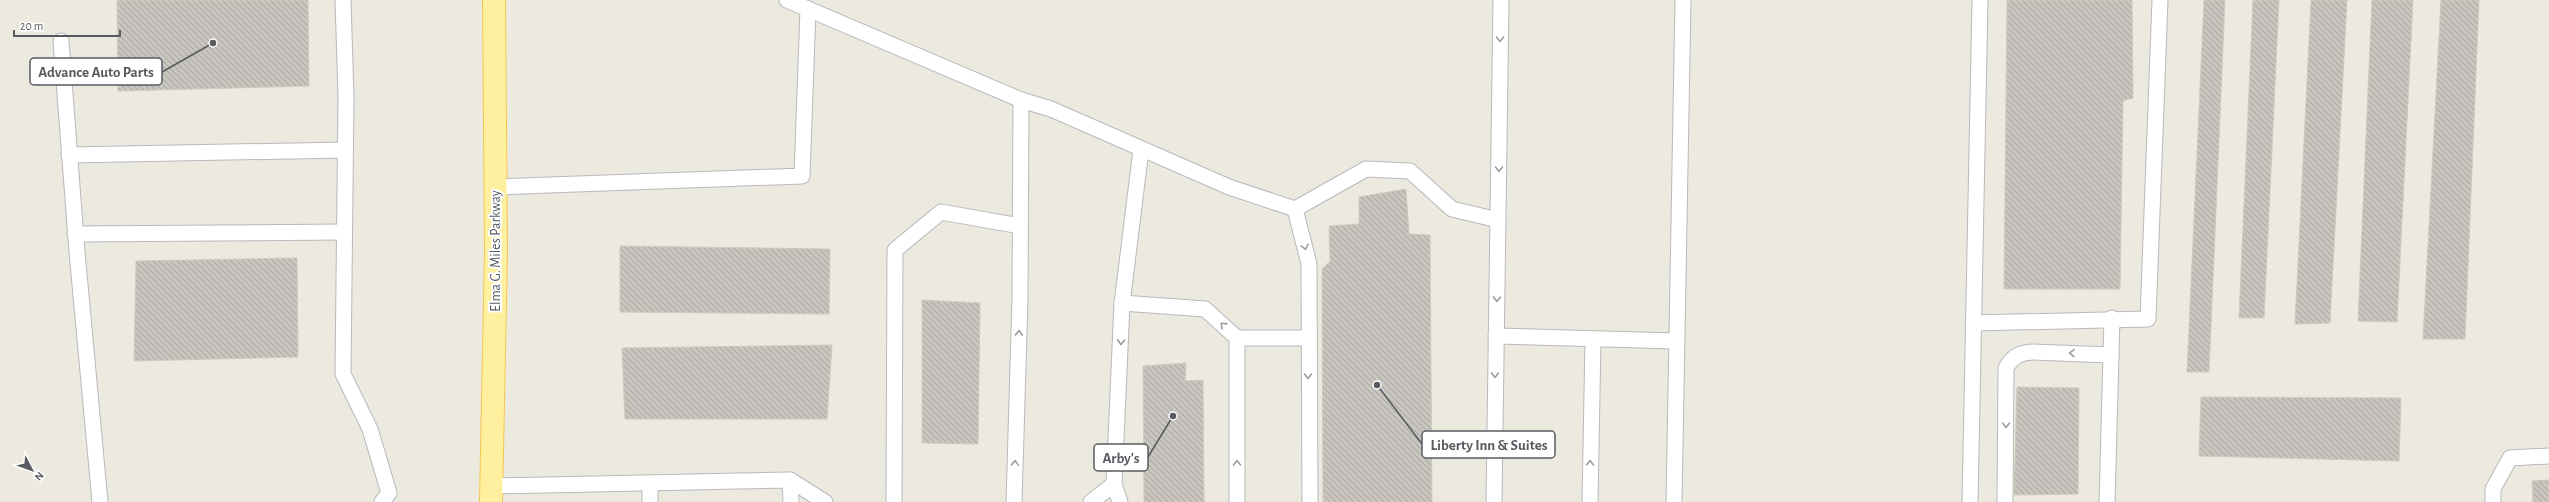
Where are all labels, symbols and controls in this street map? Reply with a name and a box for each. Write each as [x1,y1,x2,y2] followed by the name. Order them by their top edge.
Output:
[14,12,120,38] scale bar
[20,20,43,32] text: 20 m
[1496,36,1504,42] one-way arrow
[30,58,162,85] callout: Advance Auto Parts
[38,65,154,80] text: Advance Auto Parts
[1495,166,1503,172] one-way arrow
[489,190,503,312] street label: Elma G. Miles Parkway
[1300,244,1308,250] one-way arrow
[1492,296,1501,302] one-way arrow
[1220,322,1228,330] one-way arrow
[1015,330,1023,336] one-way arrow
[1116,339,1125,345] one-way arrow
[2069,349,2075,358] one-way arrow
[1491,372,1500,378] one-way arrow
[1304,373,1312,379] one-way arrow
[2002,422,2010,428] one-way arrow
[1422,431,1555,458] callout: Liberty Inn & Suites
[1431,438,1548,453] text: Liberty Inn & Suites
[1094,444,1148,471] callout: Arby's
[12,450,52,490] north arrow
[1102,451,1140,466] text: Arby's
[1011,460,1019,466] one-way arrow
[1233,460,1241,466] one-way arrow
[1586,460,1595,466] one-way arrow
[33,470,46,483] text: N

